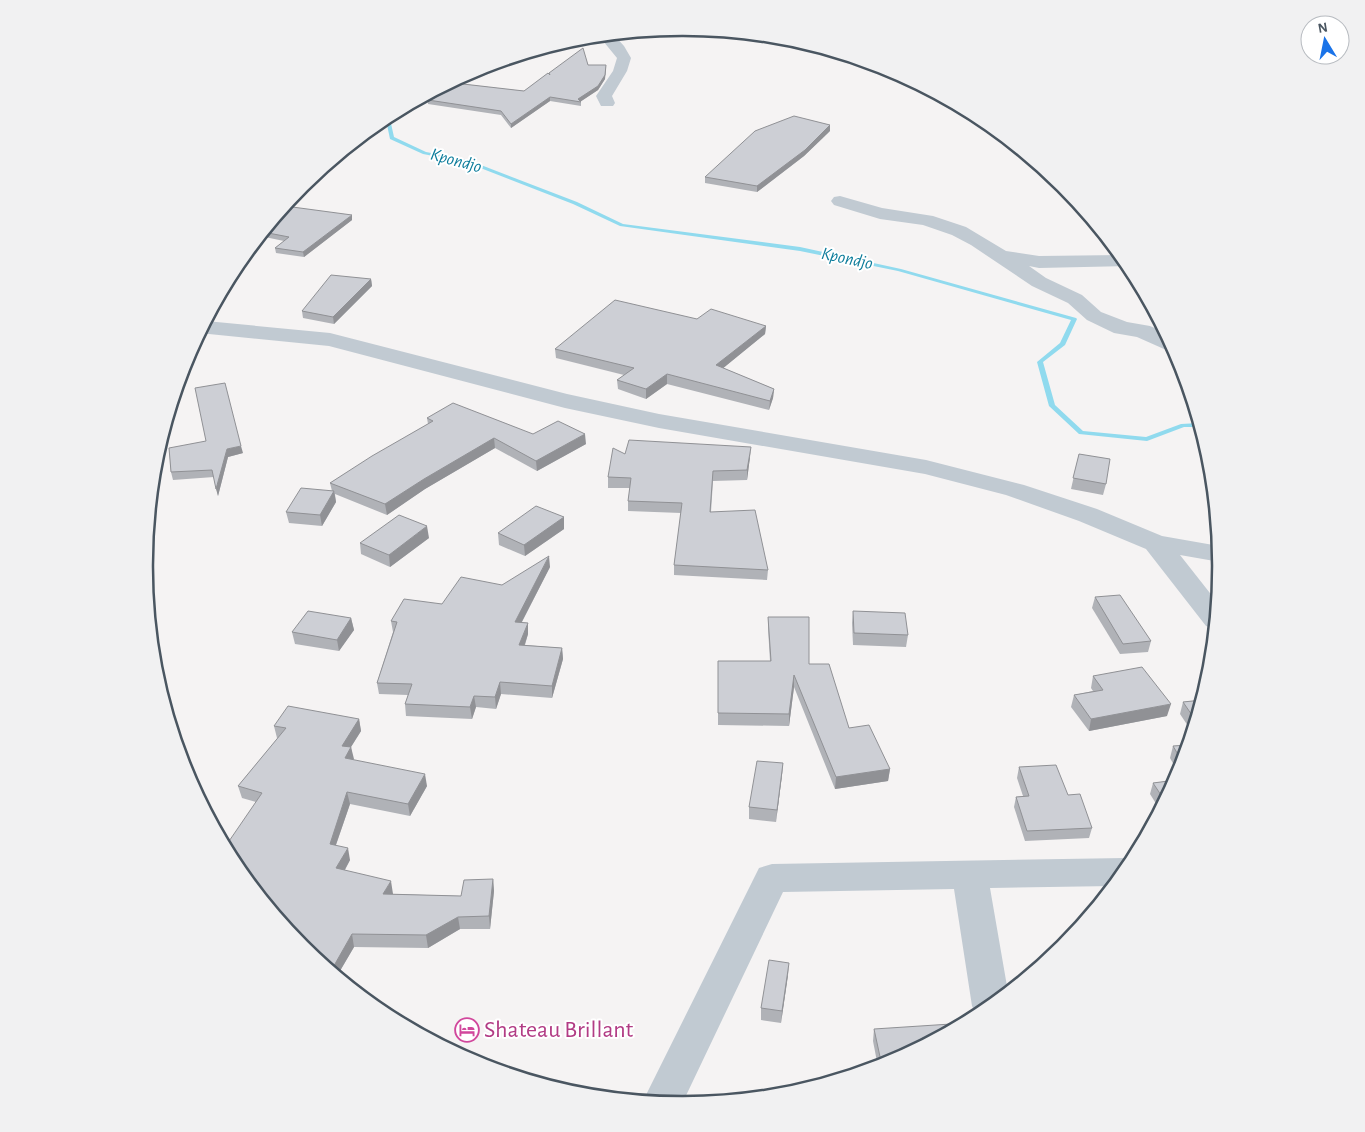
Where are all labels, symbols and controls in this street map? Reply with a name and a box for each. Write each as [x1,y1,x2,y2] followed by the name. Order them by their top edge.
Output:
[1300,15,1350,65] north arrow
[1317,20,1329,36] text: N
[428,146,484,176] water label: Kpondjo
[820,245,874,273] water label: Kpondjo
[454,1017,480,1043] hotel icon: Shateau Brillant
[484,1018,634,1042] place label: Shateau Brillant

